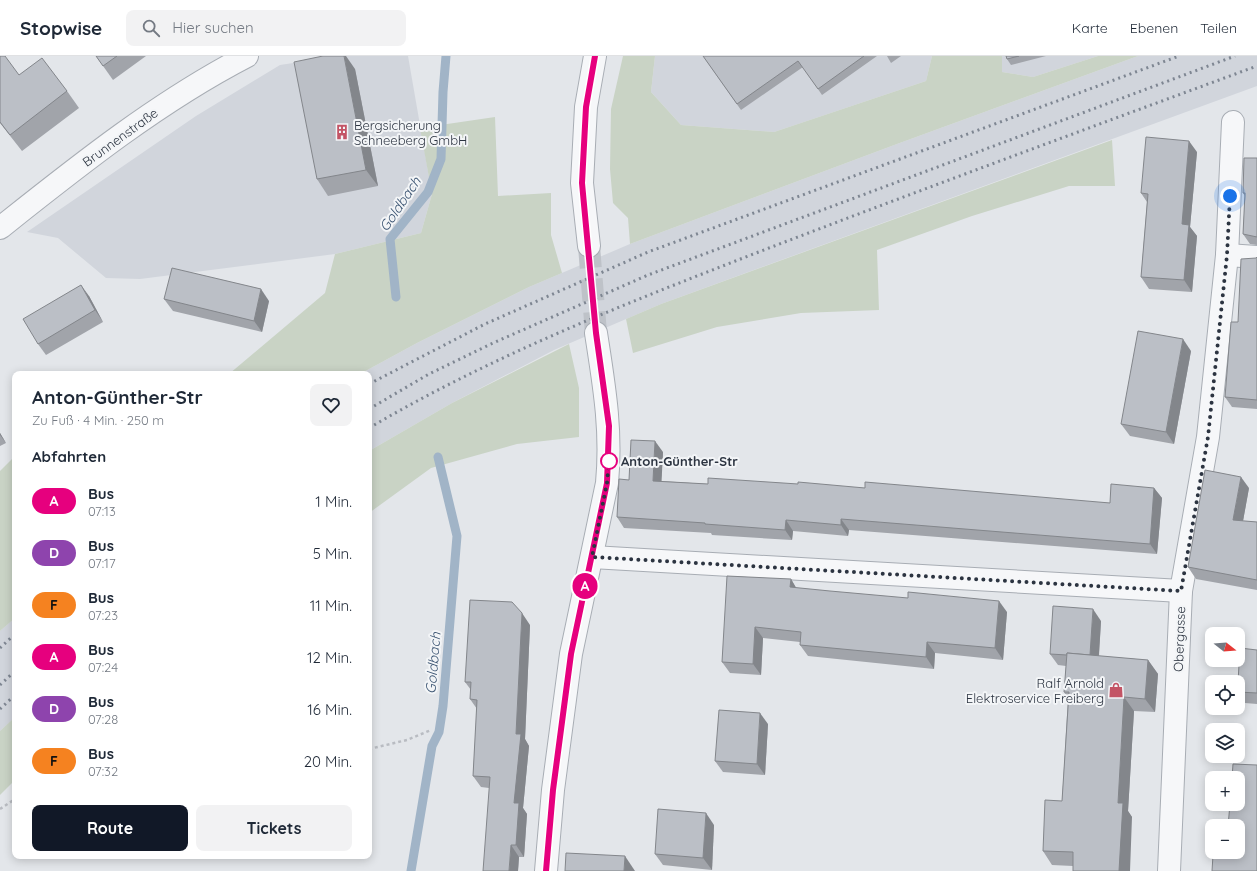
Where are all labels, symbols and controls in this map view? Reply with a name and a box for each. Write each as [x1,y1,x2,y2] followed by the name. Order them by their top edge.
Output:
[126,10,406,46] search box
[20,16,102,40] text: Stopwise
[140,17,162,39] icon: search
[172,18,254,37] text: Hier suchen
[1072,19,1108,37] text: Karte
[1130,19,1178,37] text: Ebenen
[1200,19,1237,37] text: Teilen
[79,104,161,170] street label: Brunnenstraße
[354,117,467,148] place label: Bergsicherung Schneeberg GmbH
[333,123,351,141] building icon: Bergsicherung Schneeberg GmbH
[375,172,425,235] water label: Goldbach
[1220,186,1240,206] your location
[310,384,352,426] button: heart
[32,385,203,409] text: Anton-Günther-Str
[32,412,164,428] text: Zu Fuß · 4 Min. · 250 m
[32,447,106,466] text: Abfahrten
[600,452,618,470] marker: Anton-Günther-Str
[621,453,738,469] place label: Anton-Günther-Str
[88,484,114,503] text: Bus
[50,492,58,510] text: A
[315,492,352,511] text: 1 Min.
[88,503,116,519] text: 07:13
[88,536,114,555] text: Bus
[49,544,59,562] text: D
[313,544,352,563] text: 5 Min.
[88,555,116,571] text: 07:17
[572,573,598,599] line badge: A
[581,577,589,595] text: A
[88,588,114,607] text: Bus
[50,596,58,614] text: F
[310,596,352,615] text: 11 Min.
[1170,606,1188,672] street label: Obergasse
[88,607,118,623] text: 07:23
[1205,627,1245,667] north arrow
[1205,627,1245,859] map controls
[421,630,445,695] water label: Goldbach
[88,640,114,659] text: Bus
[50,648,58,666] text: A
[307,648,352,667] text: 12 Min.
[88,659,118,675] text: 07:24
[966,675,1104,706] place label: Ralf Arnold Elektroservice Freiberg
[1205,675,1245,715] button: locate
[1107,681,1125,699] shop icon: Ralf Arnold Elektroservice Freiberg
[88,692,114,711] text: Bus
[49,700,59,718] text: D
[307,700,352,719] text: 16 Min.
[88,711,118,727] text: 07:28
[1205,723,1245,763] button: layers
[88,744,114,763] text: Bus
[50,752,58,770] text: F
[304,752,352,771] text: 20 Min.
[88,763,118,779] text: 07:32
[1205,771,1245,811] button: +
[32,805,188,851] button: Route
[196,805,352,851] button: Tickets
[1205,819,1245,859] button: −

